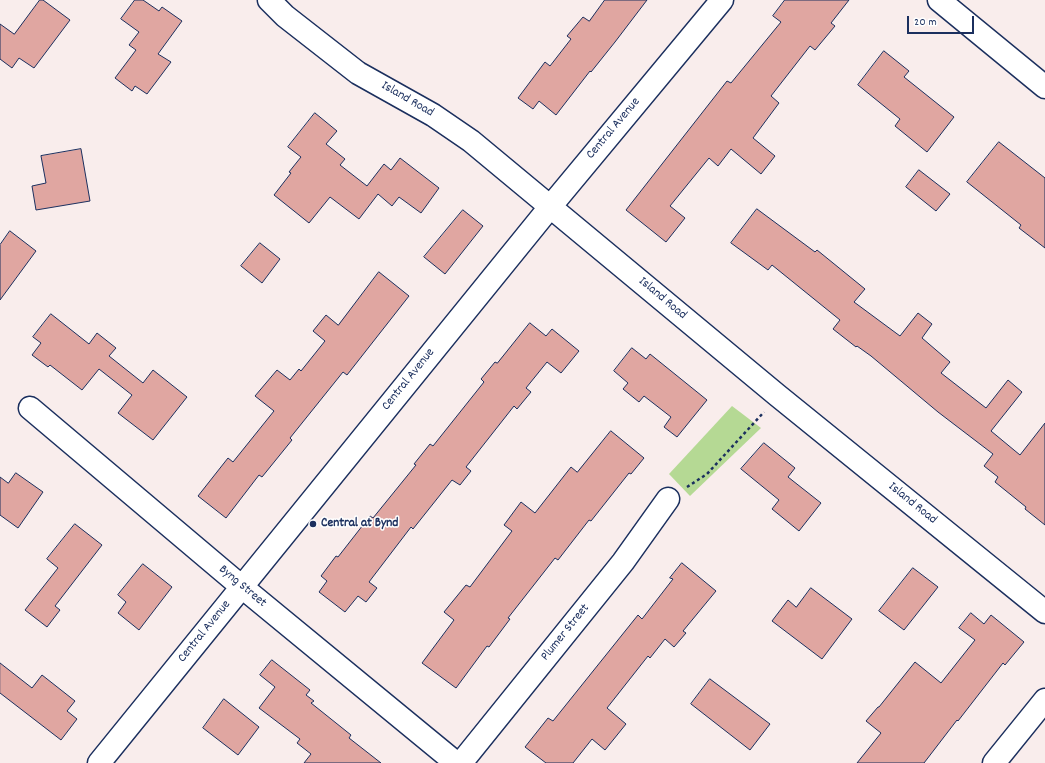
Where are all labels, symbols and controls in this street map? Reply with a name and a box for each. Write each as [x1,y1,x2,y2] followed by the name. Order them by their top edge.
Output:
[909,8,976,34] scale bar
[914,14,937,31] text: 20 m
[378,79,436,121] street label: Island Road
[584,95,644,163] street label: Central Avenue
[635,274,689,324] street label: Island Road
[379,346,439,414] street label: Central Avenue
[885,480,939,528] street label: Island Road
[321,516,398,532] place label: Central at Bynd
[308,519,318,529] marker: Central at Bynd
[215,562,269,612] street label: Byng Street
[175,598,235,666] street label: Central Avenue
[538,601,594,665] street label: Plumer Street

